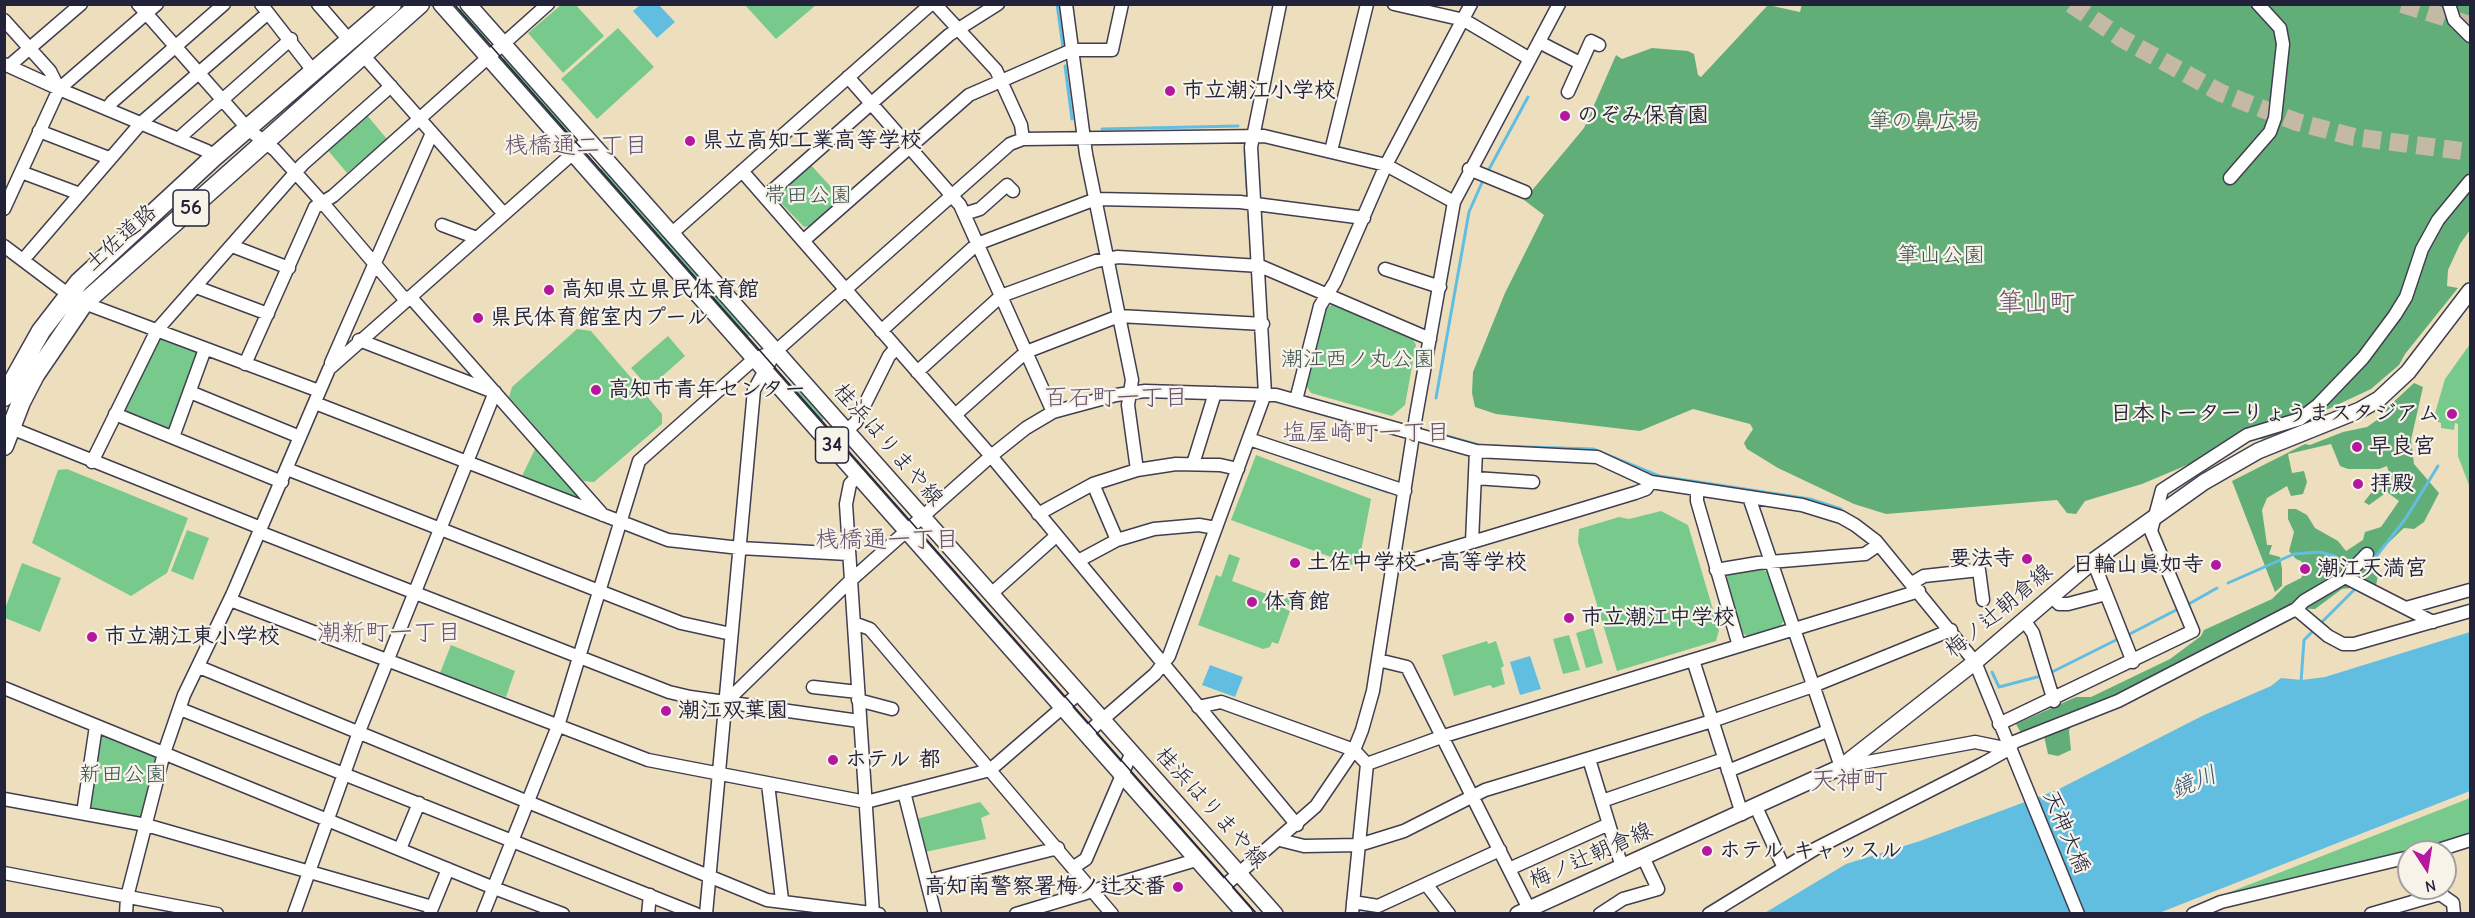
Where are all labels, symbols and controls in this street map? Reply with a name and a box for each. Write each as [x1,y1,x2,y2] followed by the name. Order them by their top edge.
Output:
[1182,78,1336,104] place label: 市立潮江小学校
[1163,84,1177,98] marker: 市立潮江小学校
[1577,103,1709,129] place label: のぞみ保育園
[1558,109,1572,123] marker: のぞみ保育園
[1869,109,1979,135] park label: 筆の鼻広場
[702,128,922,154] place label: 県立高知工業高等学校
[504,132,648,160] district label: 桟橋通二丁目
[683,134,697,148] marker: 県立高知工業高等学校
[764,183,852,209] park label: 帯田公園
[173,190,209,226] road number: 56
[79,199,163,277] street label: 土佐道路
[1897,243,1985,269] park label: 筆山公園
[561,277,759,303] place label: 高知県立県民体育館
[542,283,556,297] marker: 高知県立県民体育館
[1997,288,2075,320] district label: 筆山町
[490,305,709,331] place label: 県民体育館室内プール
[471,311,485,325] marker: 県民体育館室内プール
[1281,347,1435,373] park label: 潮江西ノ丸公園
[608,377,806,403] place label: 高知市青年センター
[828,378,948,512] street label: 桂浜はりまや線
[589,383,603,397] marker: 高知市青年センター
[1044,384,1188,412] district label: 百石町一丁目
[2110,401,2440,427] place label: 日本トーターりょうまスタジアム
[2445,407,2459,421] marker: 日本トーターりょうまスタジアム
[1282,419,1450,447] district label: 塩屋崎町一丁目
[816,427,848,463] road number: 34
[2369,434,2435,460] place label: 早良宮
[2350,440,2364,454] marker: 早良宮
[2370,471,2414,497] place label: 拝殿
[2351,477,2365,491] marker: 拝殿
[815,526,959,554] district label: 桟橋通一丁目
[1949,546,2015,572] place label: 要法寺
[1307,550,1527,576] place label: 土佐中学校・高等学校
[2020,552,2034,566] marker: 要法寺
[2072,552,2204,578] place label: 日輪山眞如寺
[1288,556,1302,570] marker: 土佐中学校・高等学校
[2317,556,2427,582] place label: 潮江天満宮
[1940,558,2058,664] street label: 梅ノ辻朝倉線
[2209,558,2223,572] marker: 日輪山眞如寺
[2298,562,2312,576] marker: 潮江天満宮
[1264,589,1330,615] place label: 体育館
[1245,595,1259,609] marker: 体育館
[1581,605,1735,631] place label: 市立潮江中学校
[1562,611,1576,625] marker: 市立潮江中学校
[317,619,461,647] district label: 潮新町一丁目
[104,624,280,650] place label: 市立潮江東小学校
[85,630,99,644] marker: 市立潮江東小学校
[678,698,788,724] place label: 潮江双葉園
[659,704,673,718] marker: 潮江双葉園
[1150,742,1272,874] street label: 桂浜はりまや線
[845,747,941,773] place label: ホテル 都
[826,753,840,767] marker: ホテル 都
[2166,761,2222,805] water label: 鏡川
[79,762,167,788] park label: 新田公園
[1810,766,1888,798] district label: 天神町
[2037,786,2095,878] street label: 天神大橋
[1525,817,1657,895] street label: 梅ノ辻朝倉線
[1719,838,1903,864] place label: ホテル キャッスル
[2397,840,2457,900] north arrow
[1700,844,1714,858] marker: ホテル キャッスル
[924,874,1166,900] place label: 高知南警察署梅ノ辻交番
[2423,876,2437,896] text: N
[1171,880,1185,894] marker: 高知南警察署梅ノ辻交番

